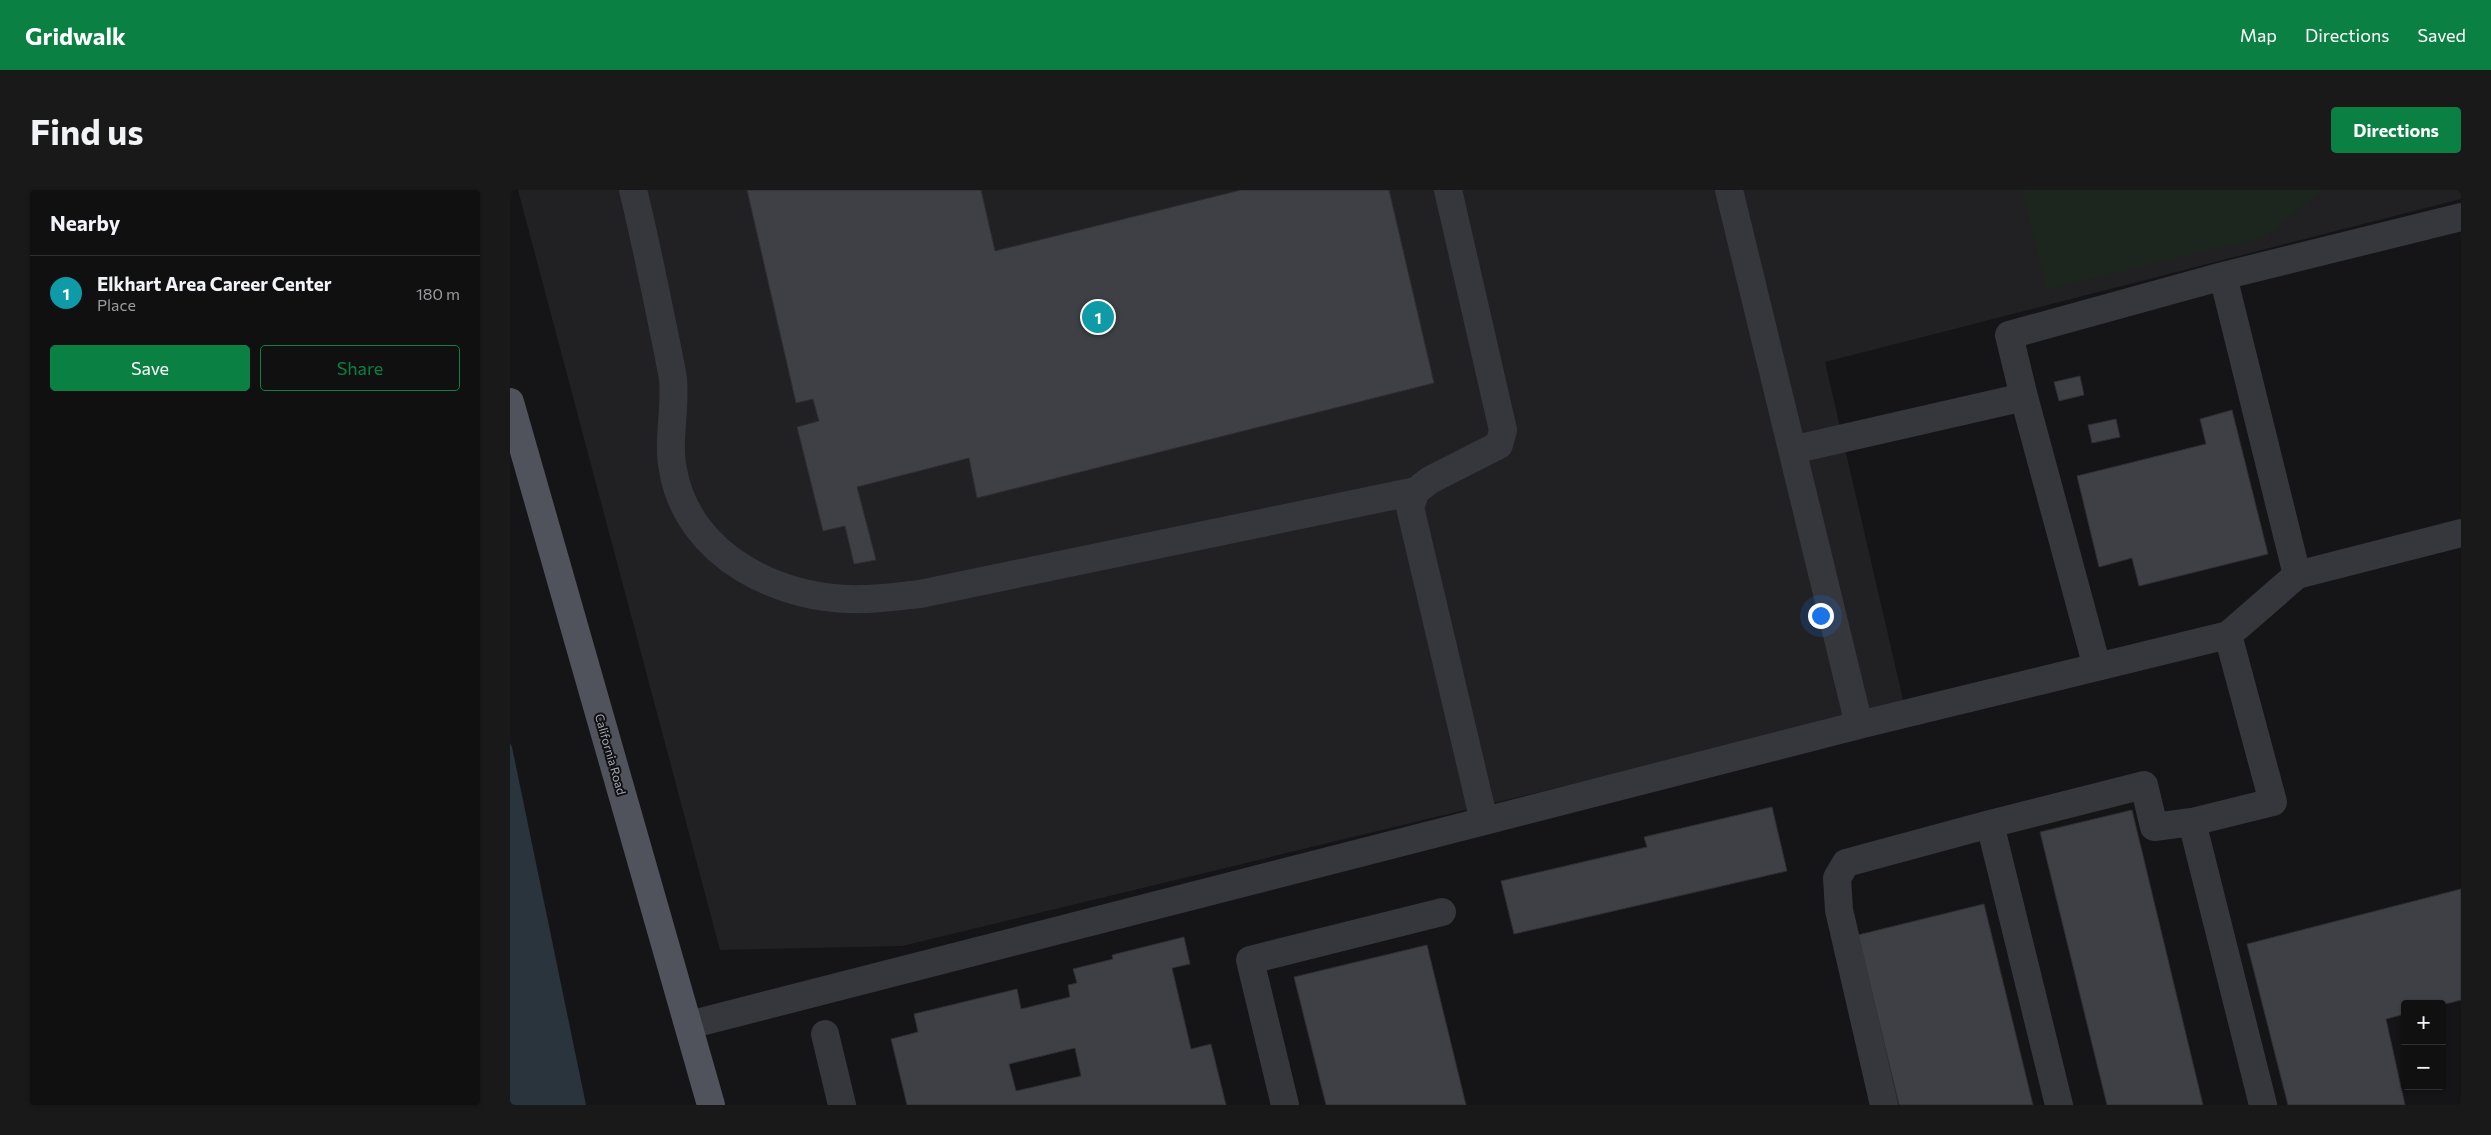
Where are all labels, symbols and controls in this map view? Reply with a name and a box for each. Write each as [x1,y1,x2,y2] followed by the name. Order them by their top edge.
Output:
[25,21,126,50] text: Gridwalk
[2240,24,2277,46] text: Map
[2305,24,2389,46] text: Directions
[2417,24,2466,46] text: Saved
[2331,107,2461,153] button: Directions
[30,109,144,152] text: Find us
[50,210,120,235] text: Nearby
[97,272,332,295] text: Elkhart Area Career Center
[62,284,70,303] text: 1
[416,284,460,303] text: 180 m
[97,295,136,314] text: Place
[1082,298,1114,336] pin: 1
[50,345,250,391] button: Save
[260,345,460,391] button: Share
[1808,603,1834,629] your location
[593,712,629,796] street label: California Road
[2401,1000,2446,1090] map controls
[2401,1000,2446,1045] button: +
[2401,1045,2446,1090] button: −

